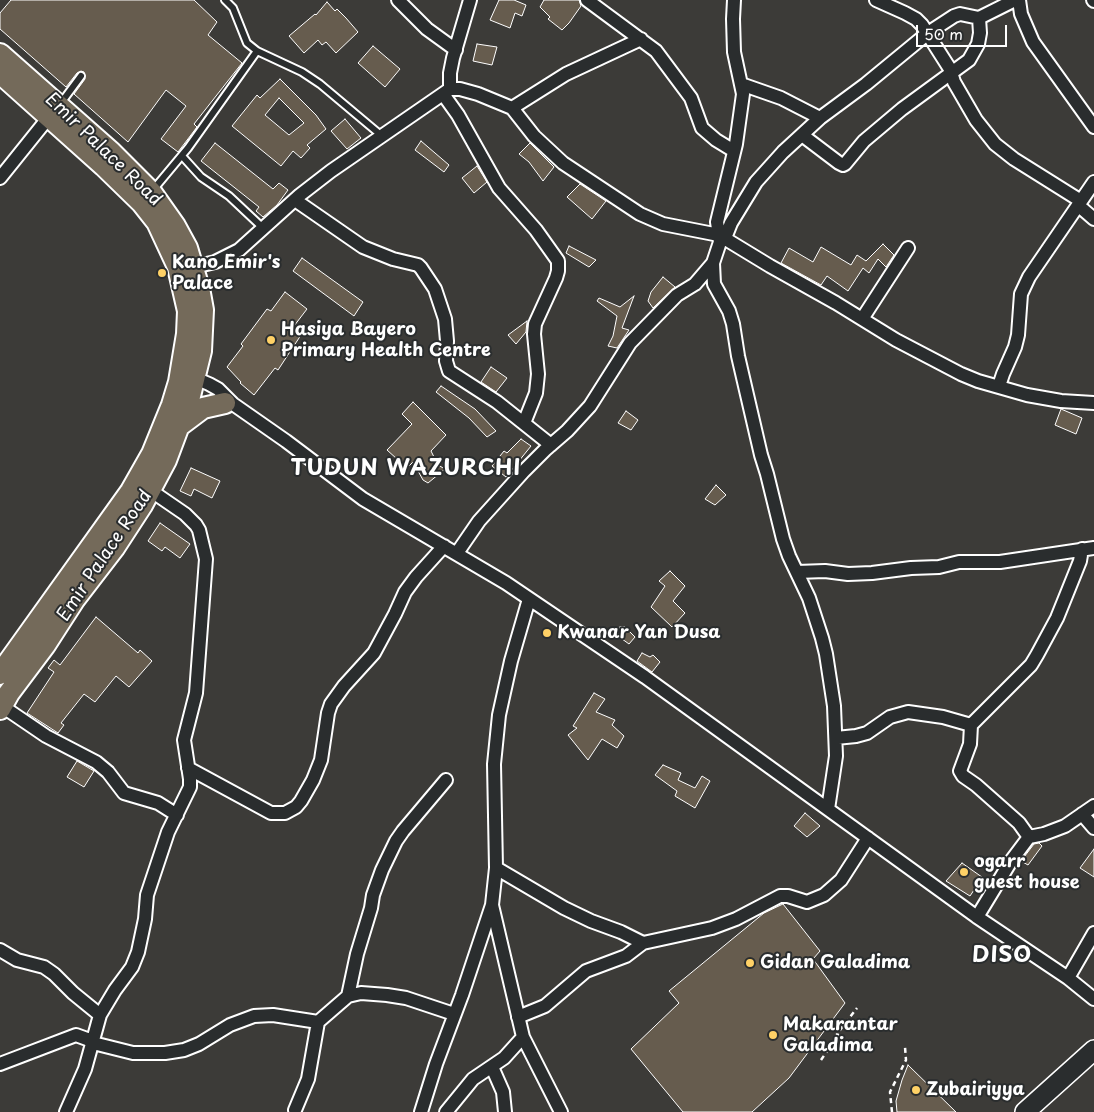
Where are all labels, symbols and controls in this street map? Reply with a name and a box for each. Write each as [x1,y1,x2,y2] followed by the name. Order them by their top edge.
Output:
[919,15,1010,47] scale bar
[924,22,963,45] text: 50 m
[40,89,166,211] street label: Emir Palace Road
[172,252,280,294] place label: Kano Emir's Palace
[156,267,168,279] marker: Kano Emir's Palace
[281,319,491,362] place label: Hasiya Bayero Primary Health Centre
[265,334,277,346] marker: Hasiya Bayero Primary Health Centre
[290,456,522,482] district label: TUDUN WAZURCHI
[53,486,157,626] street label: Emir Palace Road
[557,622,721,644] place label: Kwanar Yan Dusa
[541,627,553,639] marker: Kwanar Yan Dusa
[974,851,1080,894] place label: ogarr guest house
[958,866,970,878] marker: ogarr guest house
[971,943,1033,969] district label: DISO
[760,952,910,974] place label: Gidan Galadima
[744,957,756,969] marker: Gidan Galadima
[783,1014,898,1056] place label: Makarantar Galadima
[767,1029,779,1041] marker: Makarantar Galadima
[926,1079,1025,1101] place label: Zubairiyya
[910,1084,922,1096] marker: Zubairiyya

